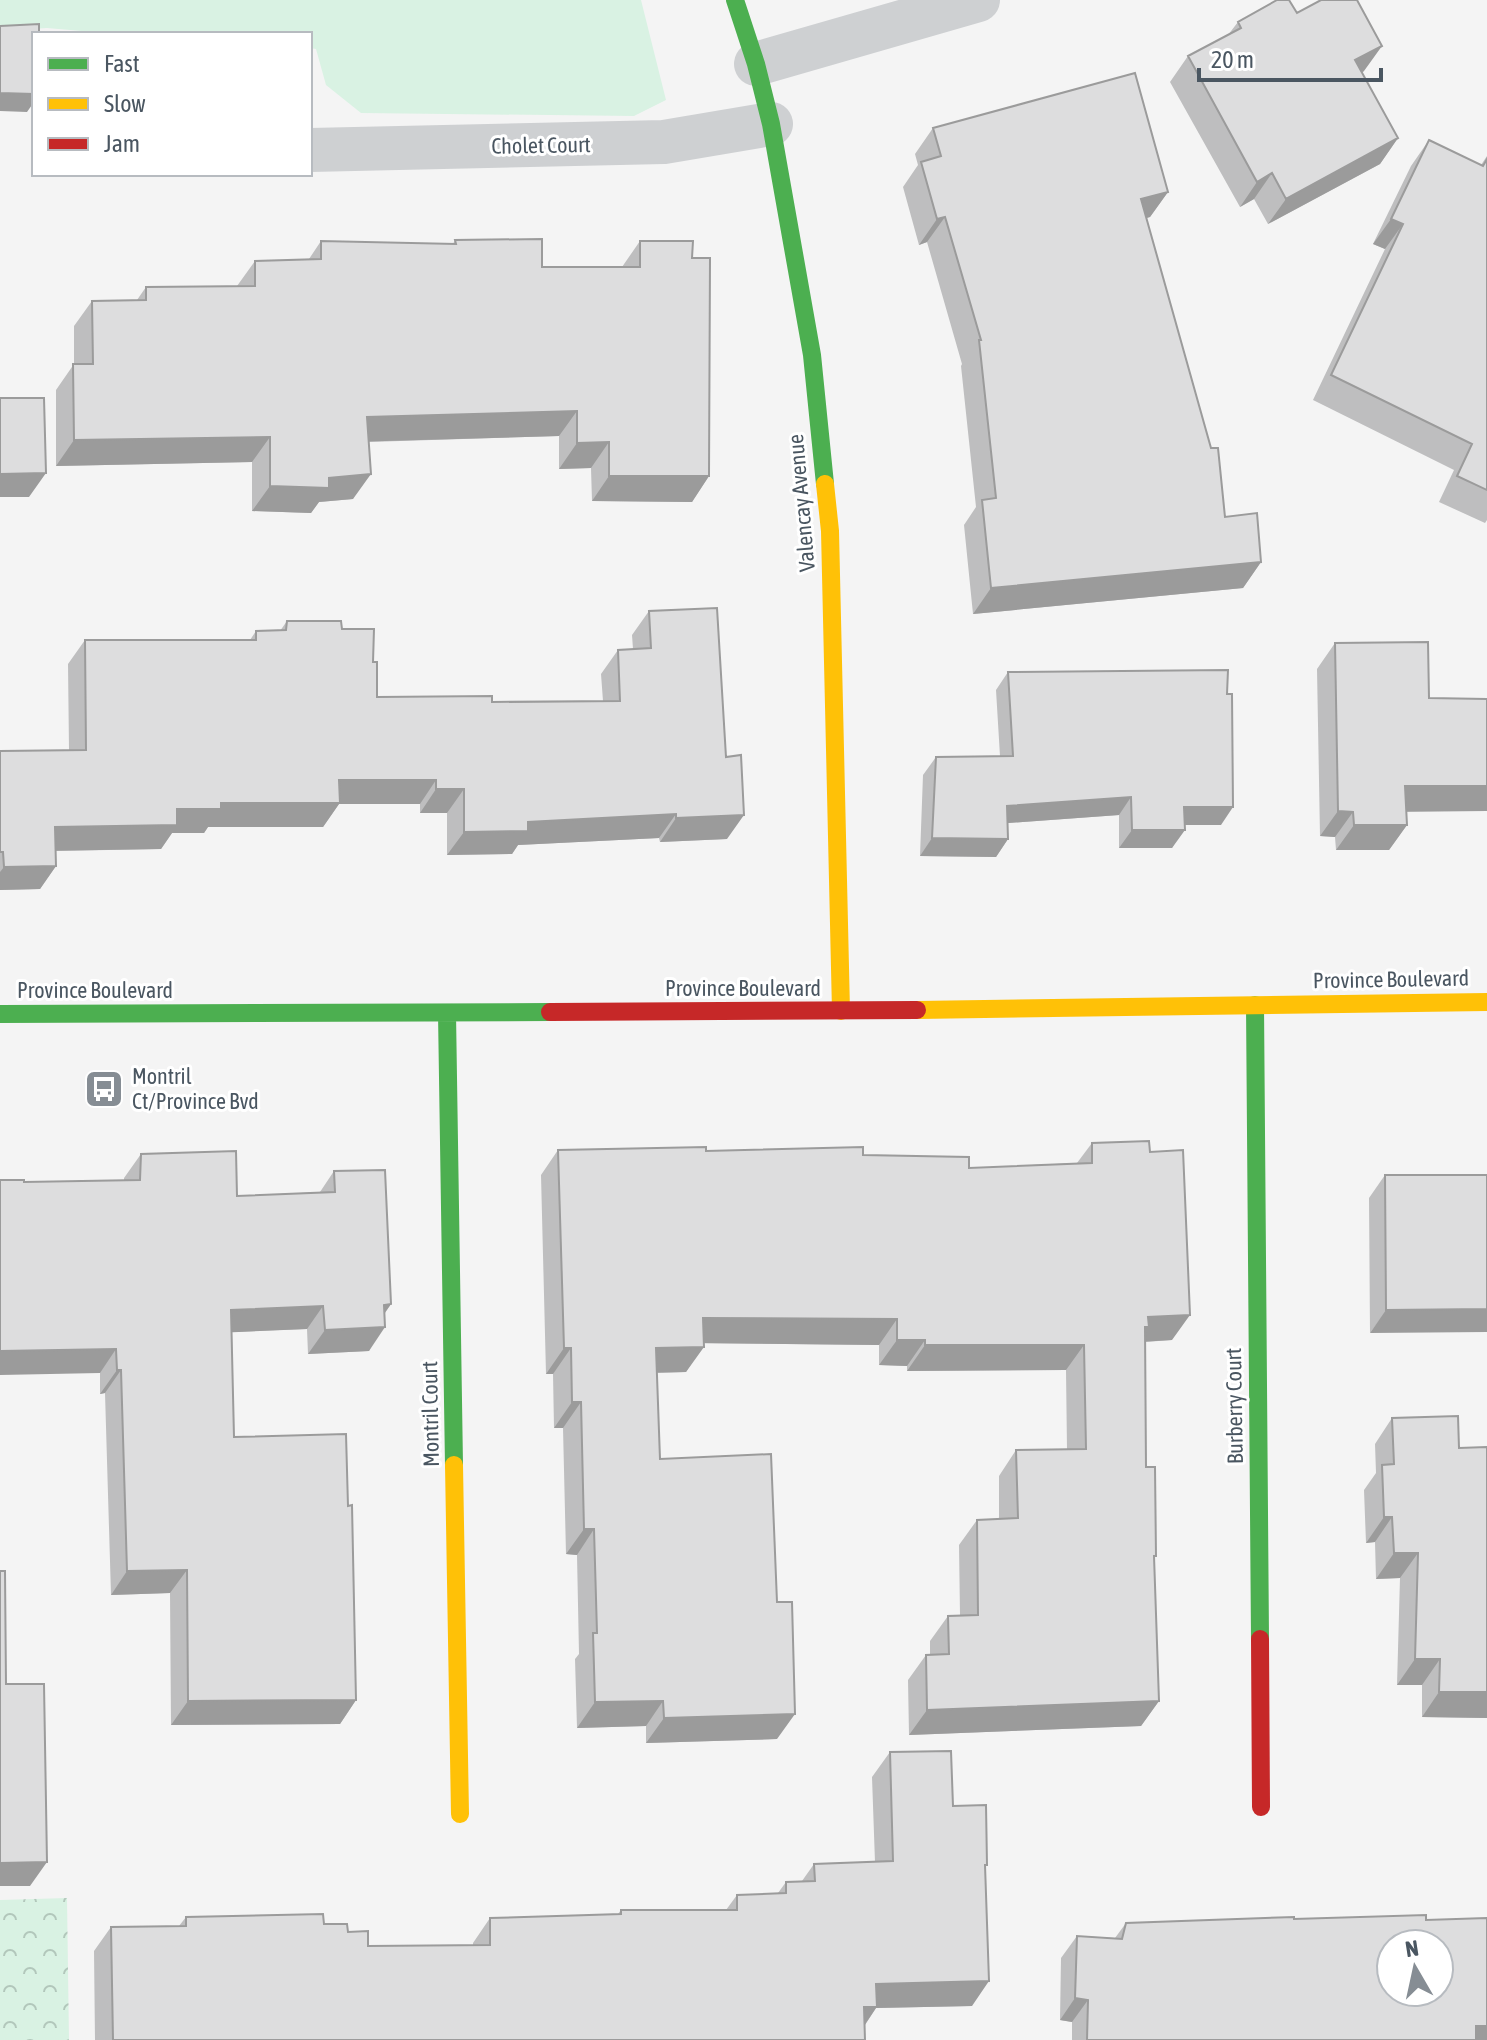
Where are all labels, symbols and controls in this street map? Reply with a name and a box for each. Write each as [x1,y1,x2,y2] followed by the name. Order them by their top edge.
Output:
[32,32,312,176] legend
[1199,32,1381,82] scale bar
[1211,46,1254,73] text: 20 m
[104,50,140,77] text: Fast
[104,90,146,117] text: Slow
[104,130,140,157] text: Jam
[491,131,591,159] street label: Cholet Court
[782,433,820,573] street label: Valencay Avenue
[1313,965,1469,993] street label: Province Boulevard
[665,975,821,1001] street label: Province Boulevard
[17,977,173,1003] street label: Province Boulevard
[132,1063,259,1114] place label: Montril Ct/Province Bvd
[83,1068,125,1110] bus stop icon: Montril Ct/Province Bvd
[1220,1348,1248,1464] street label: Burberry Court
[416,1361,444,1467] street label: Montril Court
[1375,1928,1455,2008] north arrow
[1403,1934,1420,1962] text: N

